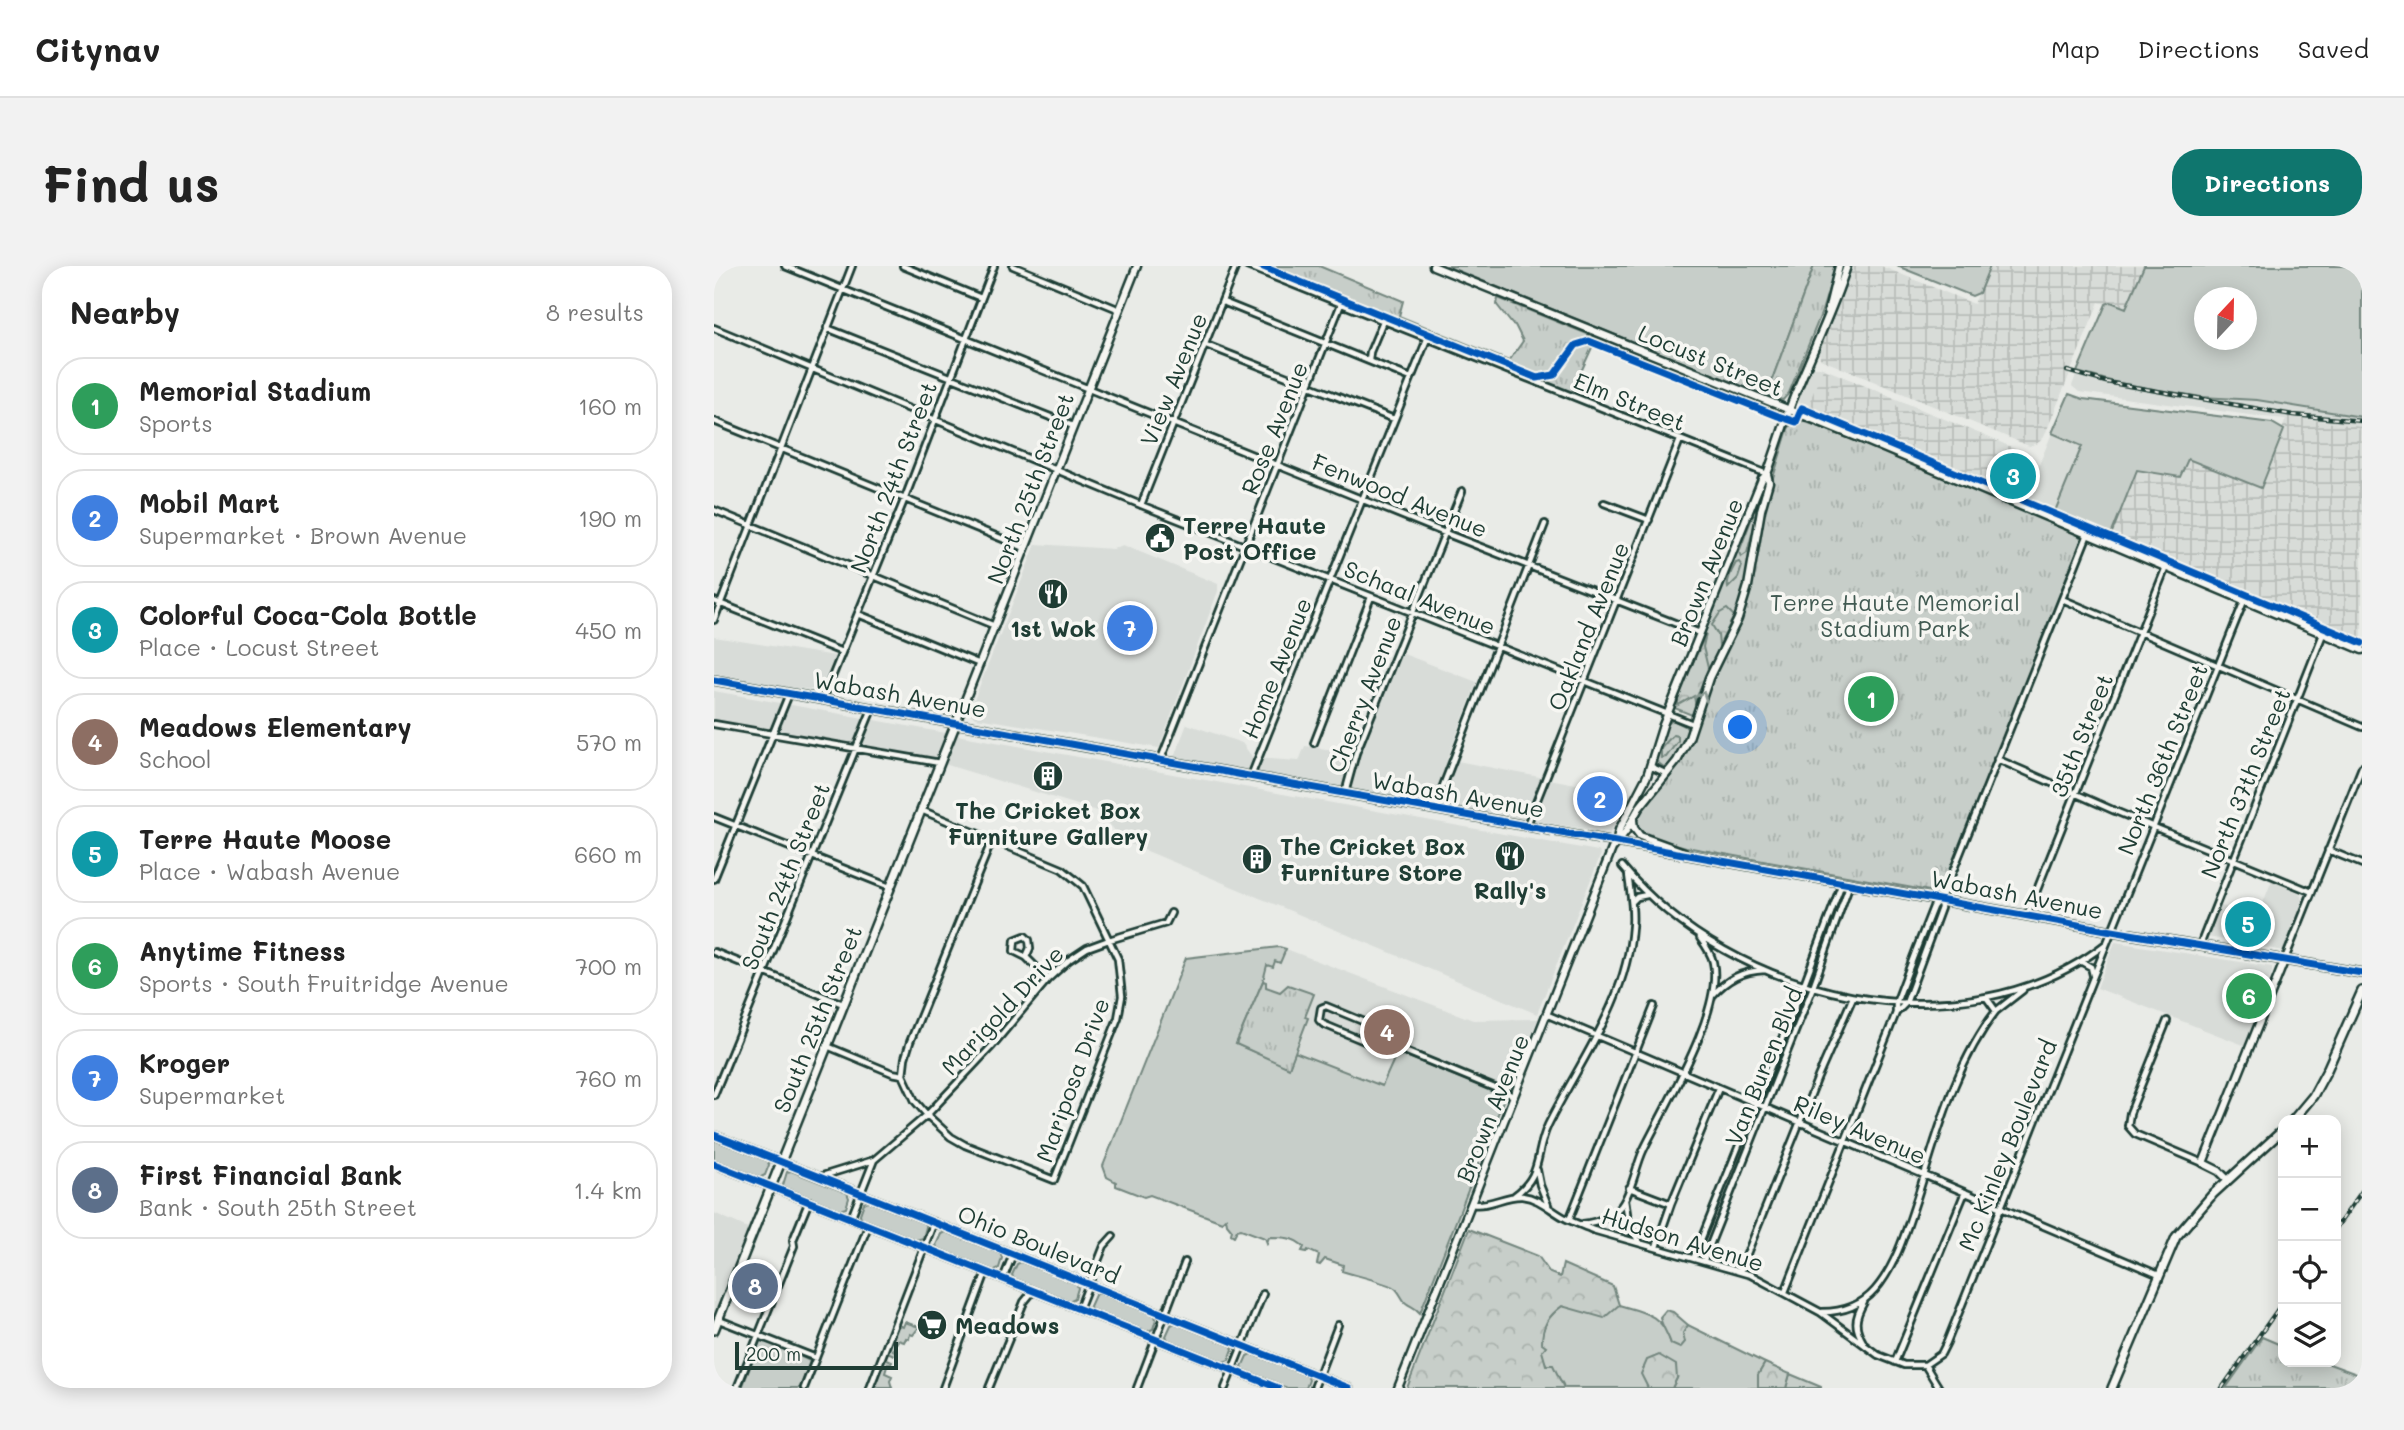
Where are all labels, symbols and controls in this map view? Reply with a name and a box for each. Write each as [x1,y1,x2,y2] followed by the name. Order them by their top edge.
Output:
[35,27,160,70] text: Citynav
[2051,33,2100,64] text: Map
[2138,33,2260,64] text: Directions
[2298,33,2369,64] text: Saved
[2172,149,2362,216] button: Directions
[42,151,220,214] text: Find us
[2194,287,2257,350] north arrow
[70,292,180,332] text: Nearby
[546,297,644,327] text: 8 results
[1133,308,1213,450] street label: View Avenue
[1634,317,1788,403] street label: Locust Street
[1234,357,1314,499] street label: Rose Avenue
[1570,365,1690,437] street label: Elm Street
[139,374,371,408] text: Memorial Stadium
[843,377,943,577] street label: North 24th Street
[980,388,1080,588] street label: North 25th Street
[90,391,100,421] text: 1
[578,391,642,421] text: 160 m
[139,408,213,438] text: Sports
[1308,446,1492,544] street label: Fenwood Avenue
[1990,450,2036,502] pin: 3
[139,486,280,520] text: Mobil Mart
[1663,494,1749,650] street label: Brown Avenue
[89,503,101,533] text: 2
[578,503,642,533] text: 190 m
[1183,510,1326,566] place label: Terre Haute Post Office
[139,520,467,550] text: Supermarket · Brown Avenue
[1143,521,1177,555] public building icon: Terre Haute Post Office
[1541,537,1635,715] street label: Oakland Avenue
[1340,553,1500,641] street label: Schaal Avenue
[1036,577,1070,611] restaurant icon: 1st Wok
[1770,587,2020,643] park label: Terre Haute Memorial Stadium Park
[1234,593,1318,743] street label: Home Avenue
[139,598,477,632] text: Colorful Coca-Cola Bottle
[1107,602,1153,654] pin: 7
[1320,611,1408,777] street label: Cherry Avenue
[1010,613,1096,643] place label: 1st Wok
[88,615,102,645] text: 3
[575,615,642,645] text: 450 m
[139,632,379,662] text: Place · Locust Street
[2110,659,2214,859] street label: North 36th Street
[811,664,989,724] street label: Wabash Avenue
[2043,669,2119,801] street label: 35th Street
[1848,673,1894,725] pin: 1
[2193,683,2297,883] street label: North 37th Street
[1694,690,1708,702] one-way arrow
[139,710,412,744] text: Meadows Elementary
[1723,710,1757,744] your location
[88,727,102,757] text: 4
[576,727,642,757] text: 570 m
[139,744,212,774] text: School
[1031,759,1065,793] building icon: The Cricket Box Furniture Gallery
[1369,764,1547,824] street label: Wabash Avenue
[1577,773,1623,825] pin: 2
[734,778,836,974] street label: South 24th Street
[948,795,1148,851] place label: The Cricket Box Furniture Gallery
[139,822,391,856] text: Terre Haute Moose
[1280,831,1466,887] place label: The Cricket Box Furniture Store
[88,839,102,869] text: 5
[574,839,642,869] text: 660 m
[1493,839,1527,873] restaurant icon: Rally's
[1240,842,1274,876] building icon: The Cricket Box Furniture Store
[139,856,400,886] text: Place · Wabash Avenue
[1928,863,2106,925] street label: Wabash Avenue
[1474,875,1546,905] place label: Rally's
[2225,898,2271,950] pin: 5
[766,921,868,1117] street label: South 25th Street
[139,934,346,968] text: Anytime Fitness
[934,939,1070,1081] street label: Marigold Drive
[88,951,102,981] text: 6
[575,951,642,981] text: 700 m
[139,968,509,998] text: Sports · South Fruitridge Avenue
[2226,970,2272,1022] pin: 6
[1717,982,1809,1150] street label: Van Buren Blvd
[1028,994,1116,1166] street label: Mariposa Drive
[1364,1006,1410,1058] pin: 4
[1449,1030,1535,1186] street label: Brown Avenue
[1951,1035,2063,1255] street label: Mc Kinley Boulevard
[139,1046,230,1080] text: Kroger
[89,1063,101,1093] text: 7
[575,1063,642,1093] text: 760 m
[139,1080,285,1110] text: Supermarket
[1789,1088,1931,1170] street label: Riley Avenue
[2278,1115,2341,1367] map controls
[2278,1115,2341,1178] button: +
[139,1158,402,1192] text: First Financial Bank
[88,1175,102,1205] text: 8
[574,1175,642,1205] text: 1.4 km
[2278,1178,2341,1241] button: −
[139,1192,417,1222] text: Bank · South 25th Street
[953,1198,1125,1290] street label: Ohio Boulevard
[1598,1200,1768,1278] street label: Hudson Avenue
[2278,1241,2341,1304] button: locate
[732,1260,778,1312] pin: 8
[2278,1304,2341,1367] button: layers
[915,1308,949,1342] supermarket icon: Meadows
[955,1310,1059,1340] place label: Meadows
[735,1339,898,1371] scale bar
[746,1341,801,1366] text: 200 m

